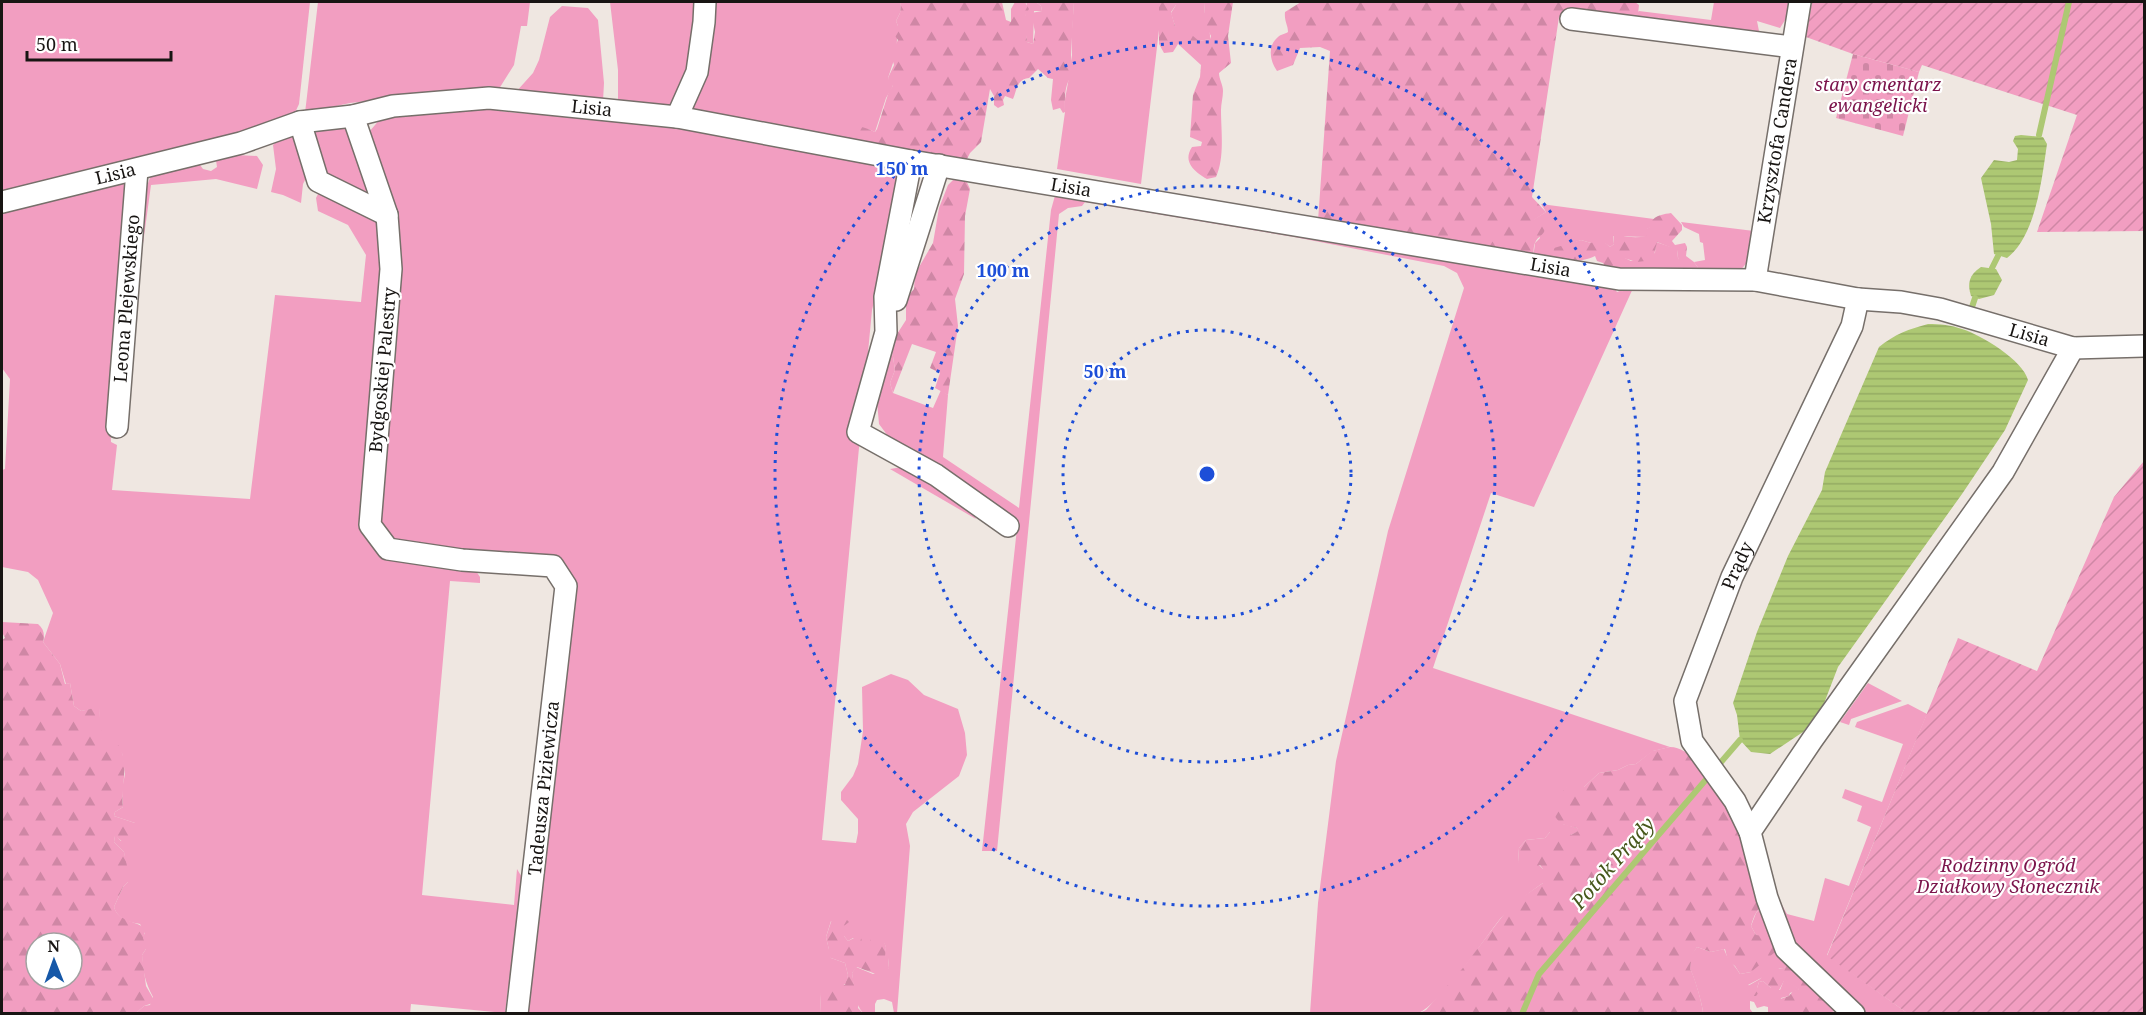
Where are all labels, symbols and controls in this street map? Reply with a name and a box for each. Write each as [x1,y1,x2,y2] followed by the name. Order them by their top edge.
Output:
[27,24,171,62] scale bar
[36,32,78,56] text: 50 m
[1751,56,1802,225] street label: Krzysztofa Candera
[1814,72,1942,117] park label: stary cmentarz ewangelicki
[570,93,613,121] street label: Lisia
[93,156,138,190] street label: Lisia
[876,156,929,180] text: 150 m
[1049,171,1093,202] street label: Lisia
[108,213,145,383] street label: Leona Plejewskiego
[1528,251,1573,282] street label: Lisia
[977,258,1030,282] text: 100 m
[363,285,401,454] street label: Bydgoskiej Palestry
[2006,317,2053,351] street label: Lisia
[1084,359,1127,383] text: 50 m
[1197,464,1217,484] centre of rings
[1715,537,1759,593] street label: Prądy
[522,699,564,876] street label: Tadeusza Piziewicza
[1564,811,1660,915] water label: Potok Prądy
[1915,853,2100,898] park label: Rodzinny Ogród Działkowy Słonecznik
[24,931,84,991] north arrow
[47,935,61,957] text: N

